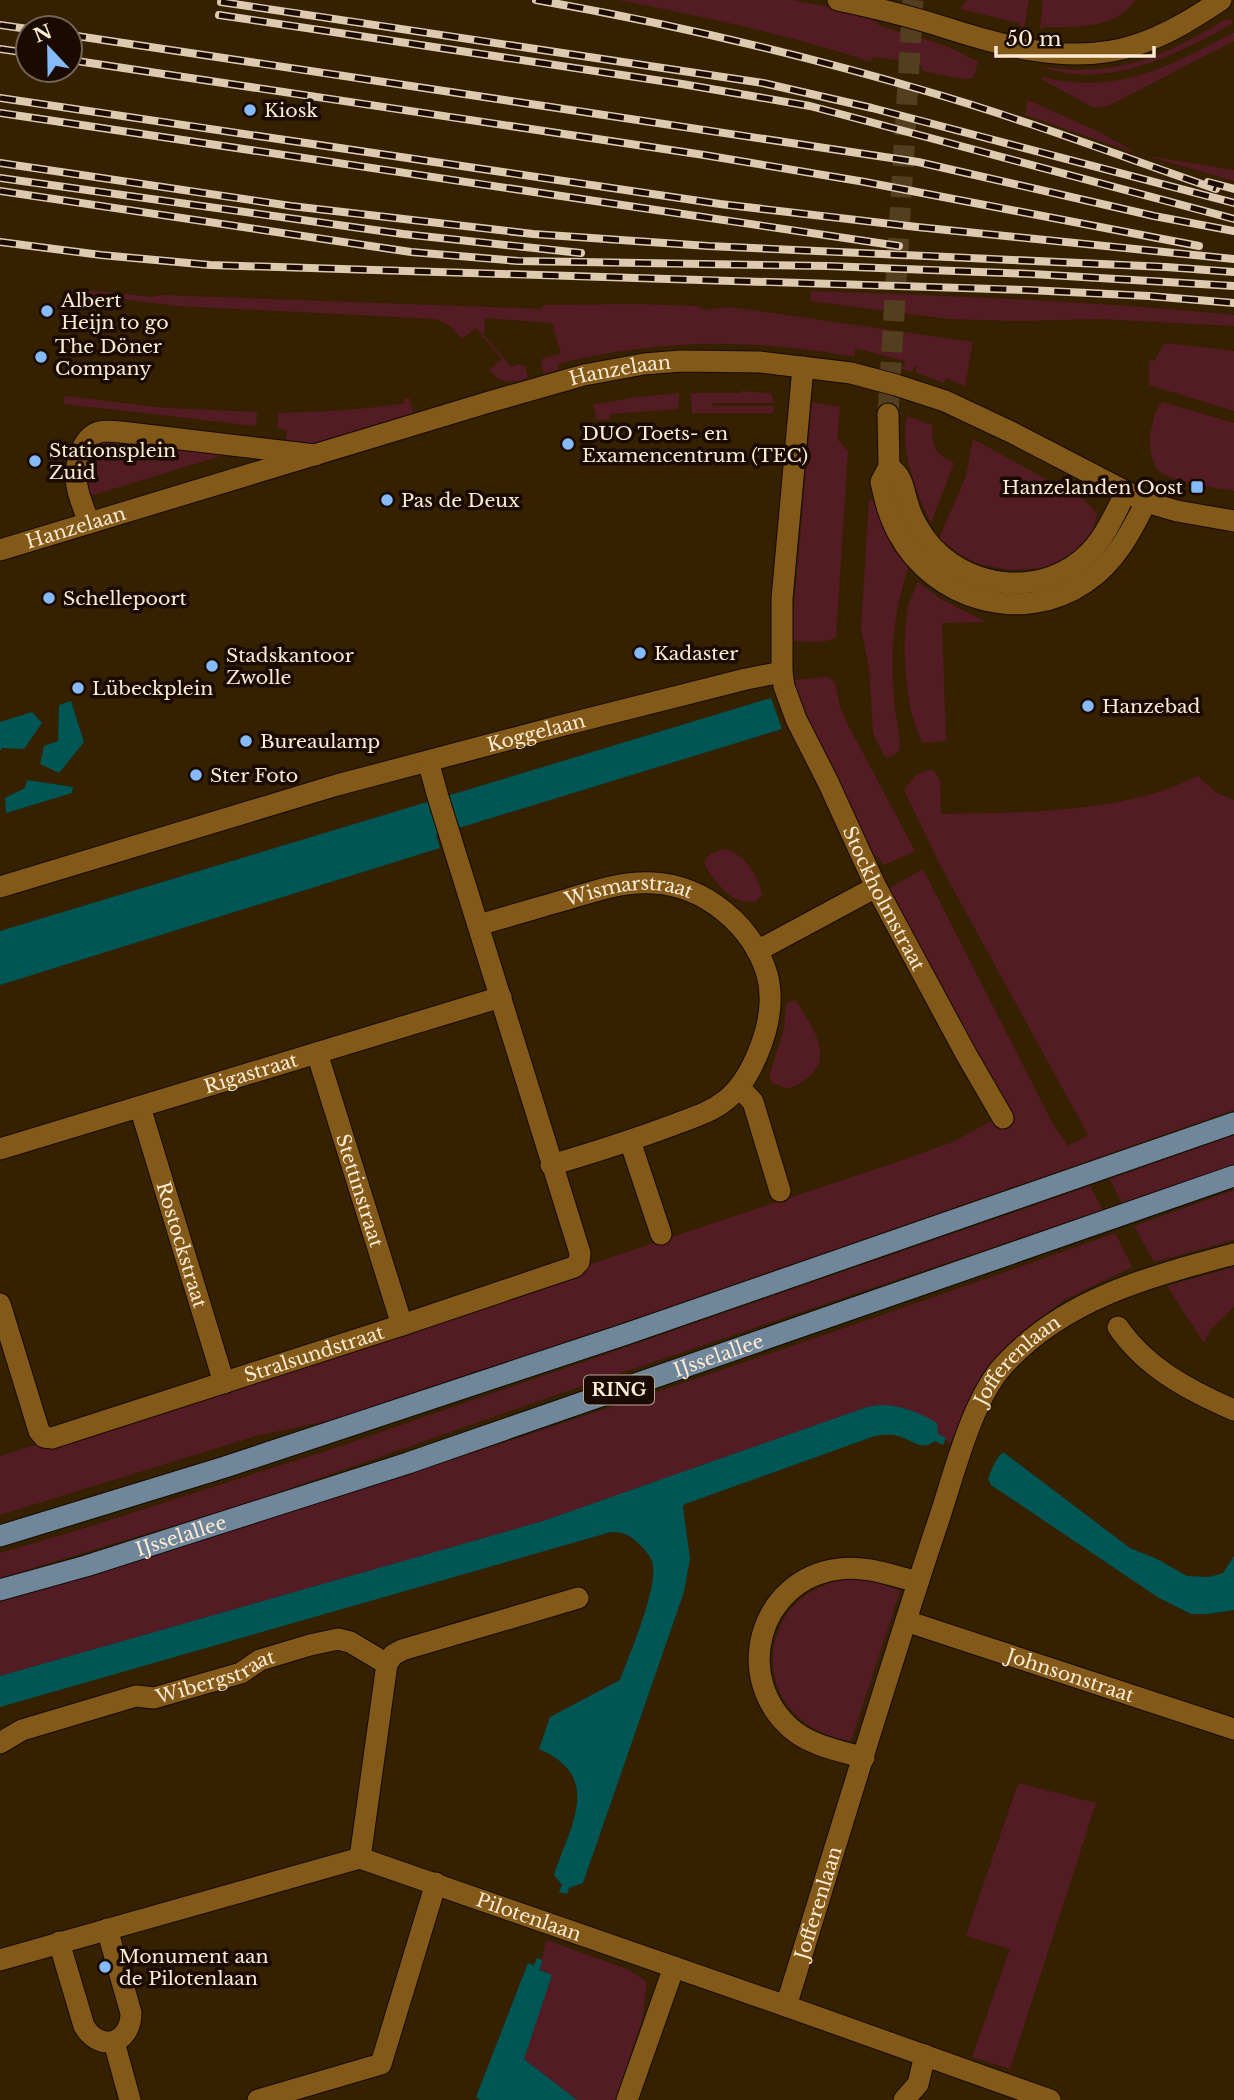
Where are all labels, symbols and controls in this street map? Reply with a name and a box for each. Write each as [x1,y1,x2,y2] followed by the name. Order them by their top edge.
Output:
[14,14,84,84] north arrow
[996,14,1154,58] scale bar
[30,20,56,48] text: N
[1006,26,1062,52] text: 50 m
[264,99,318,122] place label: Kiosk
[242,102,258,118] marker: Kiosk
[60,289,169,334] place label: Albert Heijn to go
[39,303,55,319] marker: Albert Heijn to go
[55,335,162,380] place label: The Döner Company
[33,349,49,365] marker: The Döner Company
[566,351,672,391] street label: Hanzelaan
[582,422,808,467] place label: DUO Toets- en Examencentrum (TEC)
[560,436,576,452] marker: DUO Toets- en Examencentrum (TEC)
[49,439,176,484] place label: Stationsplein Zuid
[27,453,43,469] marker: Stationsplein Zuid
[1002,476,1184,499] place label: Hanzelanden Oost
[1189,479,1205,495] marker: Hanzelanden Oost
[401,489,520,512] place label: Pas de Deux
[379,492,395,508] marker: Pas de Deux
[23,502,128,554] street label: Hanzelaan
[63,587,187,610] place label: Schellepoort
[41,590,57,606] marker: Schellepoort
[654,642,738,665] place label: Kadaster
[226,644,354,689] place label: Stadskantoor Zwolle
[632,645,648,661] marker: Kadaster
[204,658,220,674] marker: Stadskantoor Zwolle
[92,677,213,700] place label: Lübeckplein
[70,680,86,696] marker: Lübeckplein
[1102,695,1201,718] place label: Hanzebad
[1080,698,1096,714] marker: Hanzebad
[485,709,588,757] street label: Koggelaan
[260,730,380,753] place label: Bureaulamp
[238,733,254,749] marker: Bureaulamp
[210,764,298,787] place label: Ster Foto
[188,767,204,783] marker: Ster Foto
[838,823,930,975] street label: Stockholmstraat
[561,872,697,912] street label: Wismarstraat
[201,1048,301,1098] street label: Rigastraat
[331,1131,388,1251] street label: Stettinstraat
[151,1179,212,1311] street label: Rostockstraat
[968,1311,1065,1412] street label: Jofferenlaan
[241,1320,388,1387] street label: Stralsundstraat
[670,1329,767,1382] street label: IJsselallee
[584,1376,654,1405] road number: RING
[133,1511,229,1561] street label: IJsselallee
[1001,1643,1138,1708] street label: Johnsonstraat
[152,1645,278,1709] street label: Wibergstraat
[789,1844,847,1965] street label: Jofferenlaan
[473,1888,584,1946] street label: Pilotenlaan
[119,1945,269,1990] place label: Monument aan de Pilotenlaan
[97,1959,113,1975] marker: Monument aan de Pilotenlaan

